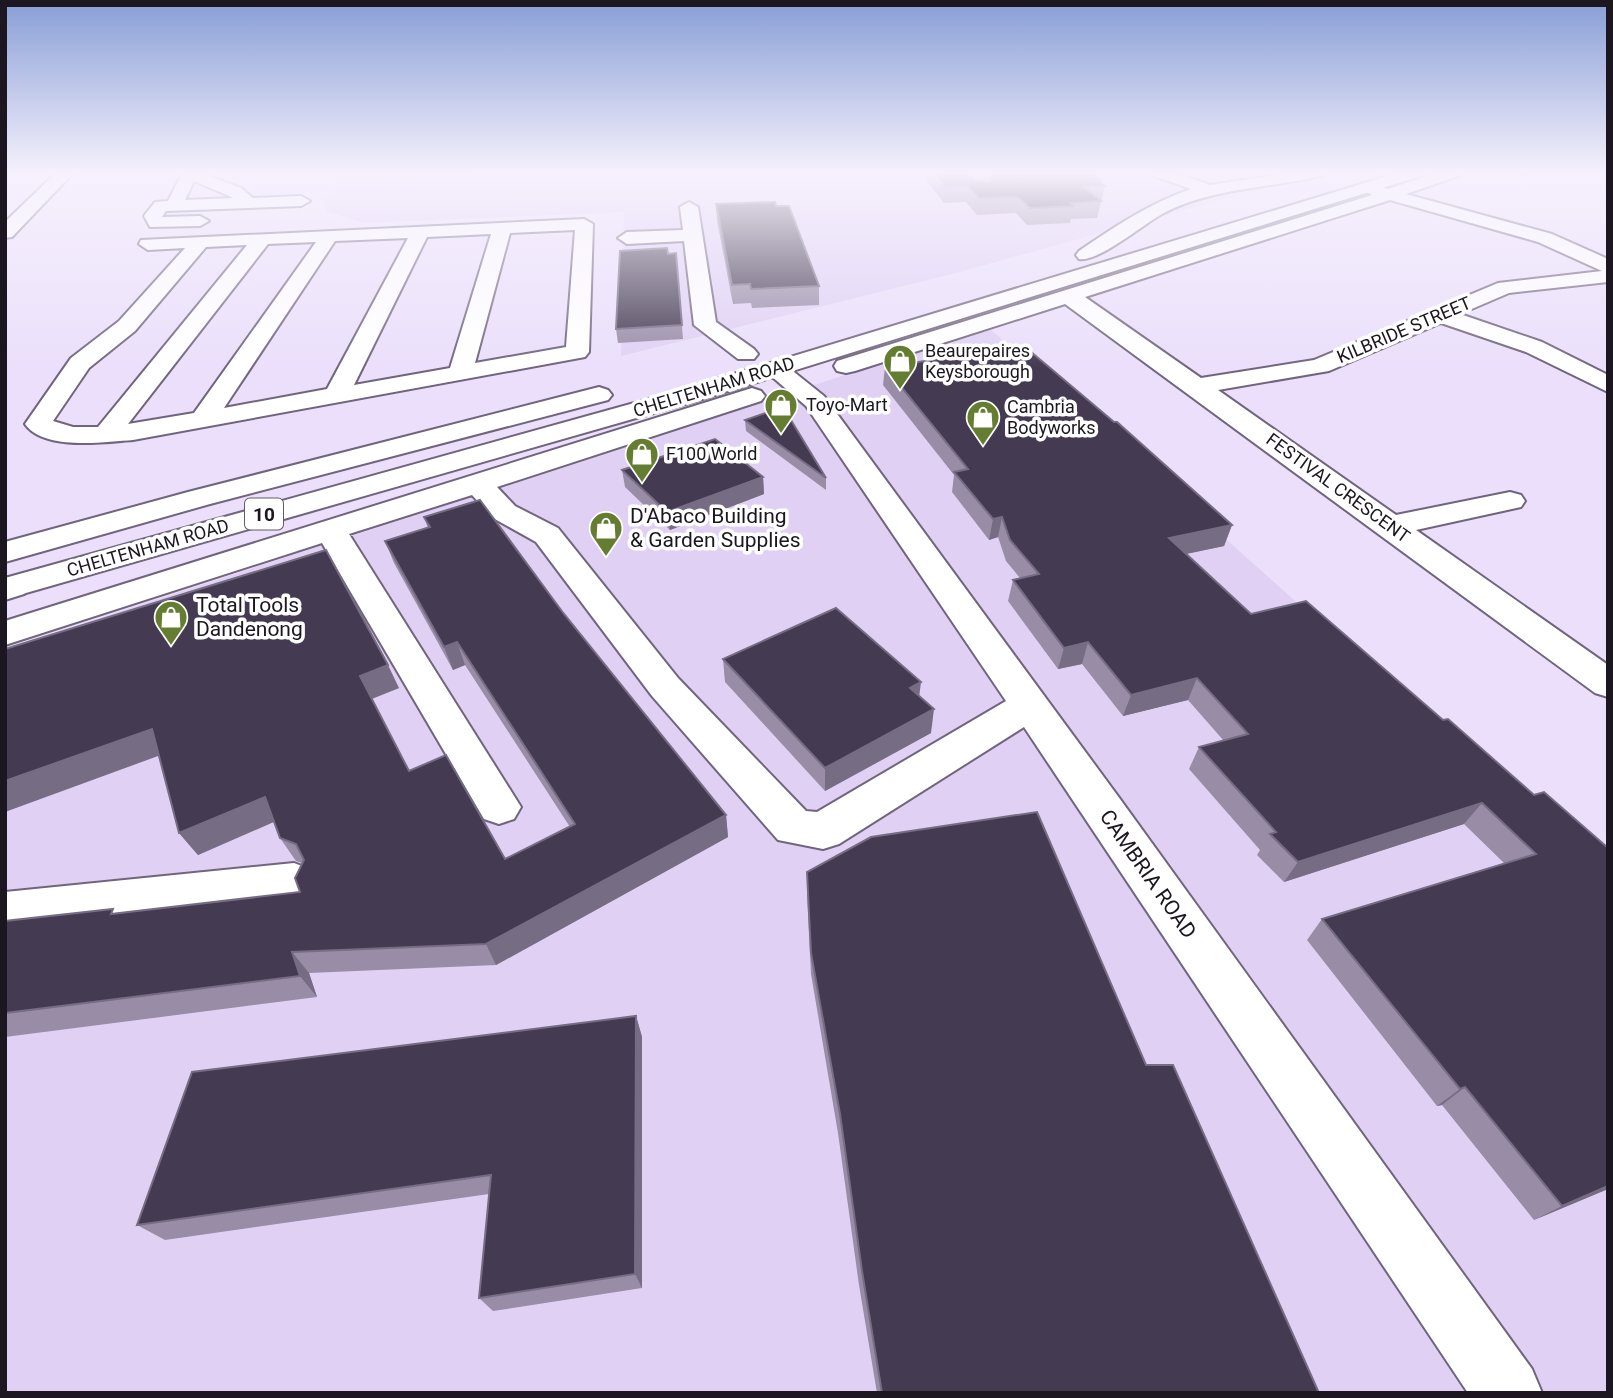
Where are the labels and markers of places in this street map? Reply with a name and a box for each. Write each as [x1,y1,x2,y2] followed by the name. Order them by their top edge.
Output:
[925,340,1030,382] place label: Beaurepaires Keysborough
[881,342,919,391] shop icon: Beaurepaires Keysborough
[762,386,800,435] shop icon: Toyo-Mart
[806,394,888,415] place label: Toyo-Mart
[1007,396,1095,438] place label: Cambria Bodyworks
[964,398,1002,447] shop icon: Cambria Bodyworks
[623,435,661,484] shop icon: F100 World
[666,443,757,464] place label: F100 World
[630,504,801,552] place label: D'Abaco Building & Garden Supplies
[587,509,625,558] shop icon: D'Abaco Building & Garden Supplies
[196,593,303,641] place label: Total Tools Dandenong
[152,598,190,647] shop icon: Total Tools Dandenong

